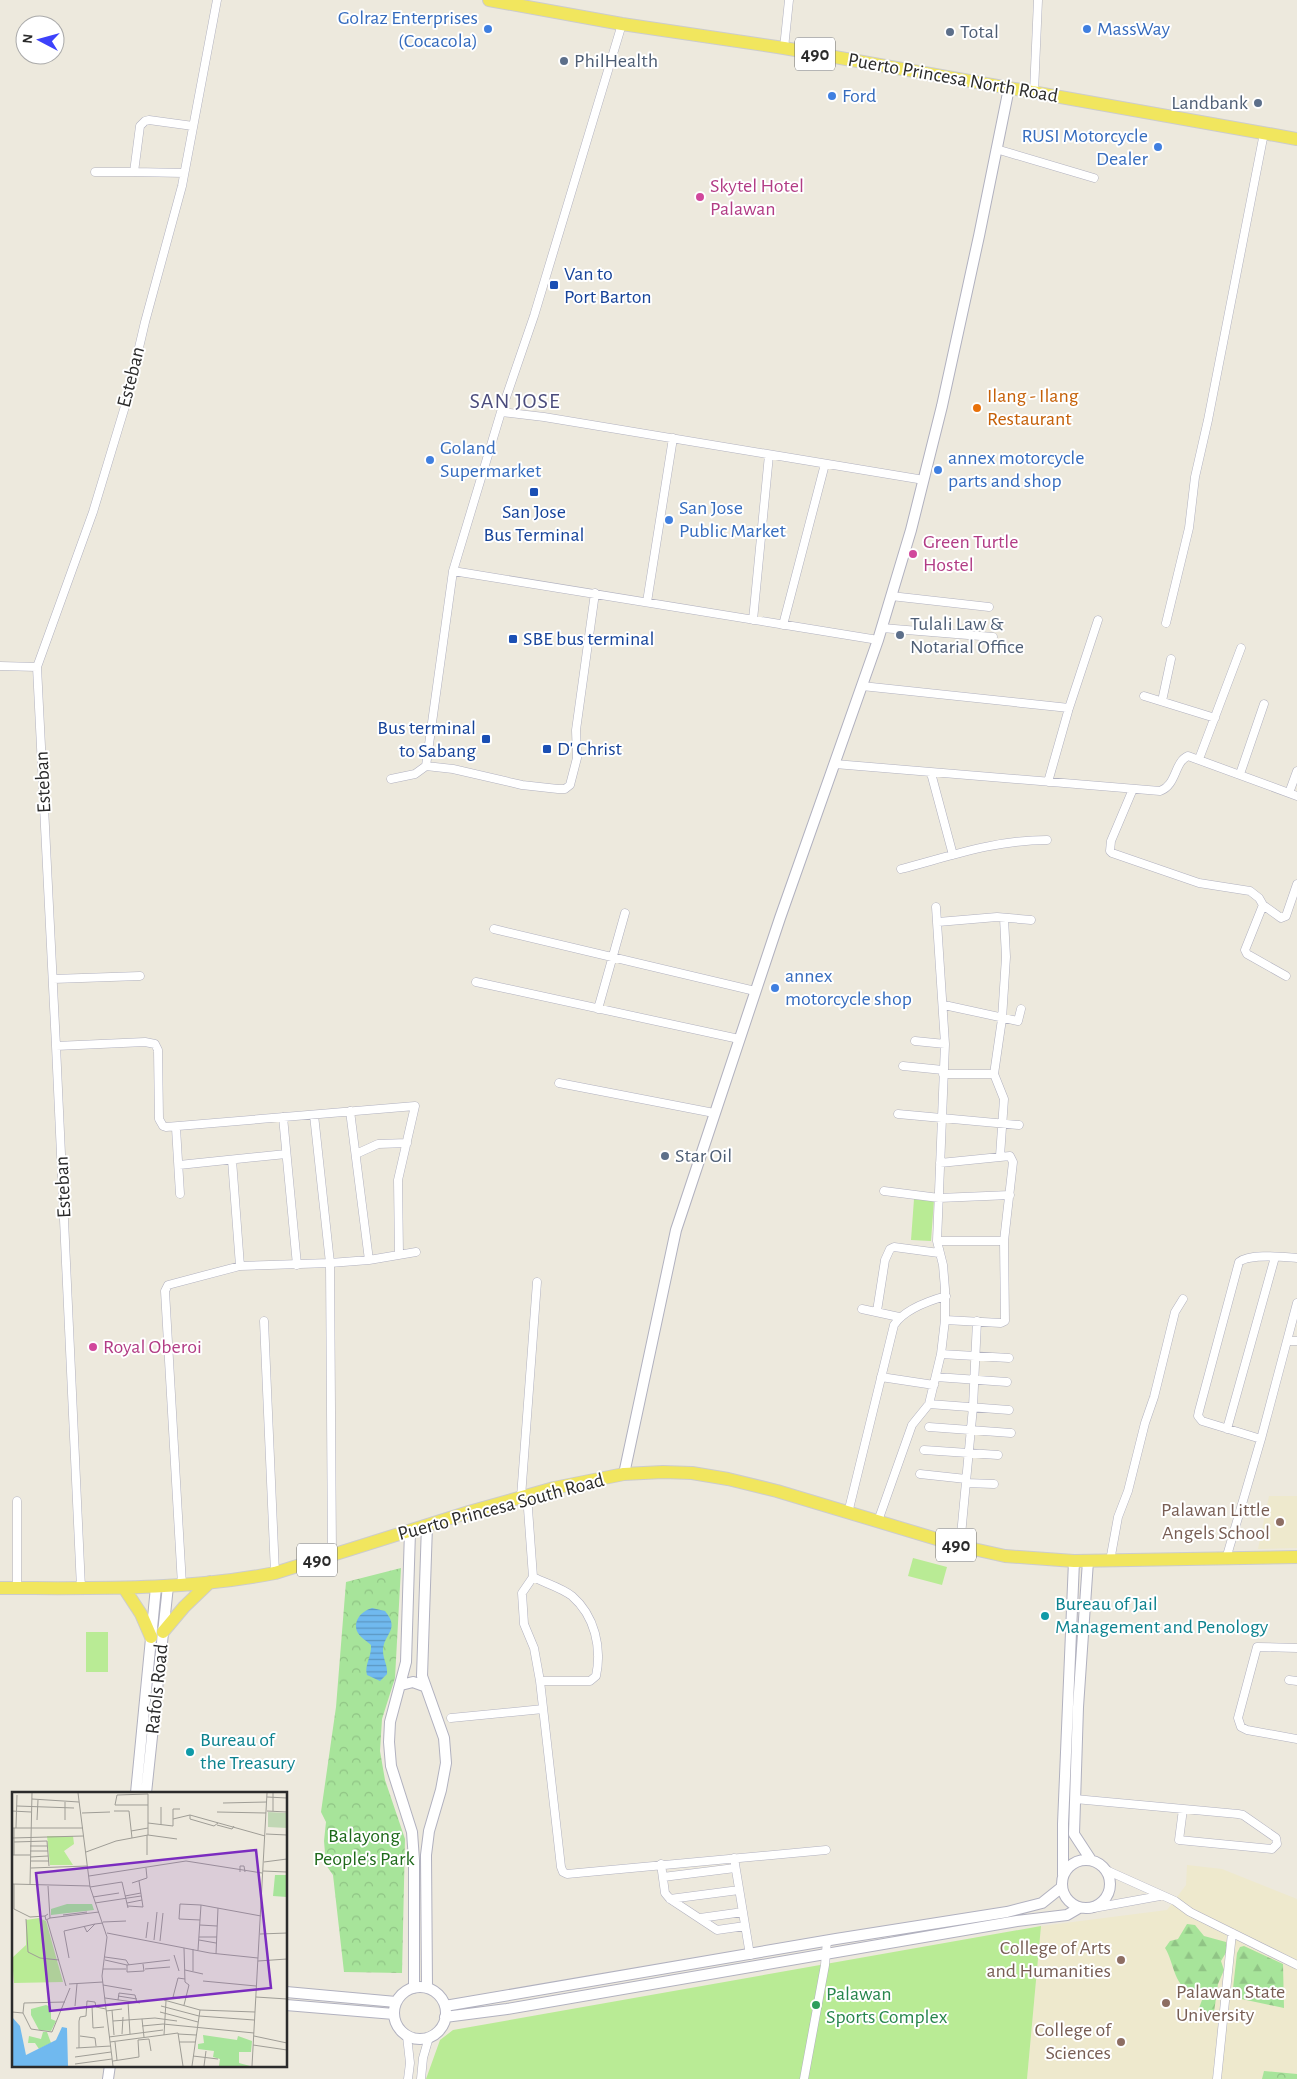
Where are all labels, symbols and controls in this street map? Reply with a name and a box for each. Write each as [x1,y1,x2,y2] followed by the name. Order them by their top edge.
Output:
[338,8,478,51] place label: Golraz Enterprises (Cocacola)
[15,15,65,65] north arrow
[1097,19,1170,39] place label: MassWay
[960,22,999,42] place label: Total
[482,23,494,35] marker: Golraz Enterprises (Cocacola)
[1081,23,1093,35] marker: MassWay
[944,26,956,38] marker: Total
[21,33,36,44] text: N
[795,38,835,70] road number: 490
[846,50,1060,106] street label: Puerto Princesa North Road
[574,51,658,71] place label: PhilHealth
[558,55,570,67] marker: PhilHealth
[842,86,876,106] place label: Ford
[826,90,838,102] marker: Ford
[1171,93,1248,113] place label: Landbank
[1252,97,1264,109] marker: Landbank
[1022,126,1149,169] place label: RUSI Motorcycle Dealer
[1152,141,1164,153] marker: RUSI Motorcycle Dealer
[710,176,804,219] place label: Skytel Hotel Palawan
[694,191,706,203] marker: Skytel Hotel Palawan
[564,264,652,307] place label: Van to Port Barton
[548,279,560,291] marker: Van to Port Barton
[114,345,148,409] street label: Esteban
[987,386,1079,429] place label: Ilang - Ilang Restaurant
[469,390,561,412] district label: SAN JOSE
[971,402,983,414] marker: Ilang - Ilang Restaurant
[440,438,542,481] place label: Goland Supermarket
[948,448,1085,491] place label: annex motorcycle parts and shop
[424,454,436,466] marker: Goland Supermarket
[932,464,944,476] marker: annex motorcycle parts and shop
[528,486,540,498] marker: San Jose Bus Terminal
[679,498,786,541] place label: San Jose Public Market
[483,502,585,545] place label: San Jose Bus Terminal
[663,514,675,526] marker: San Jose Public Market
[923,532,1018,575] place label: Green Turtle Hostel
[907,548,919,560] marker: Green Turtle Hostel
[910,614,1024,657] place label: Tulali Law & Notarial Office
[523,629,654,649] place label: SBE bus terminal
[894,629,906,641] marker: Tulali Law & Notarial Office
[507,633,519,645] marker: SBE bus terminal
[377,718,476,761] place label: Bus terminal to Sabang
[480,733,492,745] marker: Bus terminal to Sabang
[557,739,623,759] place label: D' Christ
[541,743,553,755] marker: D' Christ
[31,751,55,813] street label: Esteban
[785,966,912,1009] place label: annex motorcycle shop
[769,982,781,994] marker: annex motorcycle shop
[675,1146,732,1166] place label: Star Oil
[659,1150,671,1162] marker: Star Oil
[51,1156,75,1218] street label: Esteban
[103,1337,202,1357] place label: Royal Oberoi
[87,1341,99,1353] marker: Royal Oberoi
[396,1470,606,1544] street label: Puerto Princesa South Road
[1161,1500,1270,1543] place label: Palawan Little Angels School
[1274,1516,1286,1528] marker: Palawan Little Angels School
[936,1528,976,1562] road number: 490
[297,1544,337,1576] road number: 490
[1055,1594,1269,1637] place label: Bureau of Jail Management and Penology
[1039,1610,1051,1622] marker: Bureau of Jail Management and Penology
[142,1643,172,1735] street label: Rafols Road
[200,1730,296,1773] place label: Bureau of the Treasury
[184,1746,196,1758] marker: Bureau of the Treasury
[12,1792,288,2066] inset map
[314,1826,415,1869] park label: Balayong People's Park
[986,1938,1111,1981] place label: College of Arts and Humanities
[1115,1954,1127,1966] marker: College of Arts and Humanities
[1176,1982,1285,2025] place label: Palawan State University
[826,1984,948,2027] place label: Palawan Sports Complex
[1160,1997,1172,2009] marker: Palawan State University
[810,1999,822,2011] marker: Palawan Sports Complex
[1035,2020,1112,2063] place label: College of Sciences
[1115,2036,1127,2048] marker: College of Sciences

